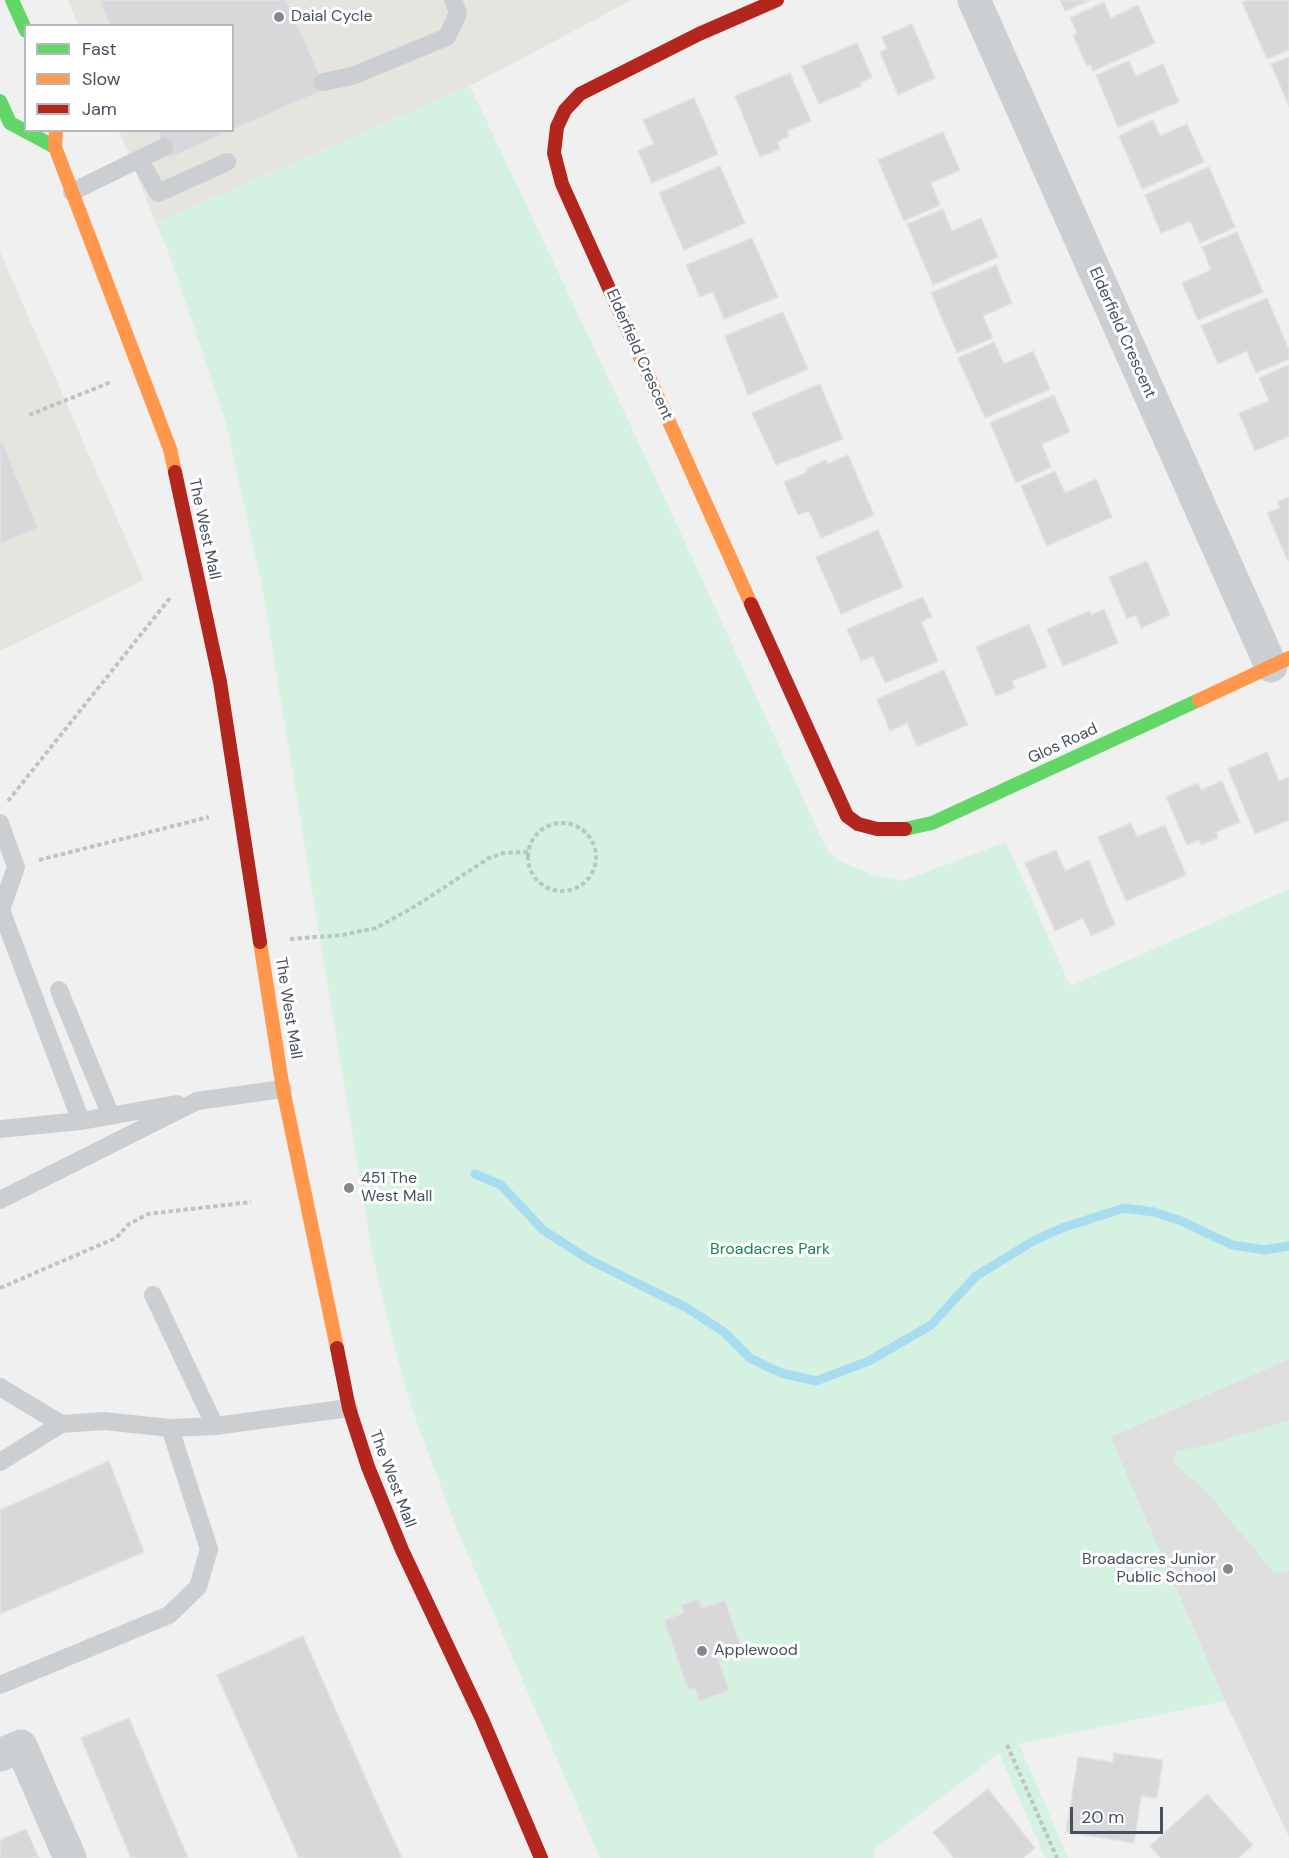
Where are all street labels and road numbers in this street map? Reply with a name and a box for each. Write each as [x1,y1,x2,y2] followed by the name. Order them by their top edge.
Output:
[1084,264,1160,402] street label: Elderfield Crescent
[601,286,677,424] street label: Elderfield Crescent
[184,477,224,581] street label: The West Mall
[1025,720,1101,768] street label: Glos Road
[270,956,306,1060] street label: The West Mall
[365,1428,419,1530] street label: The West Mall

